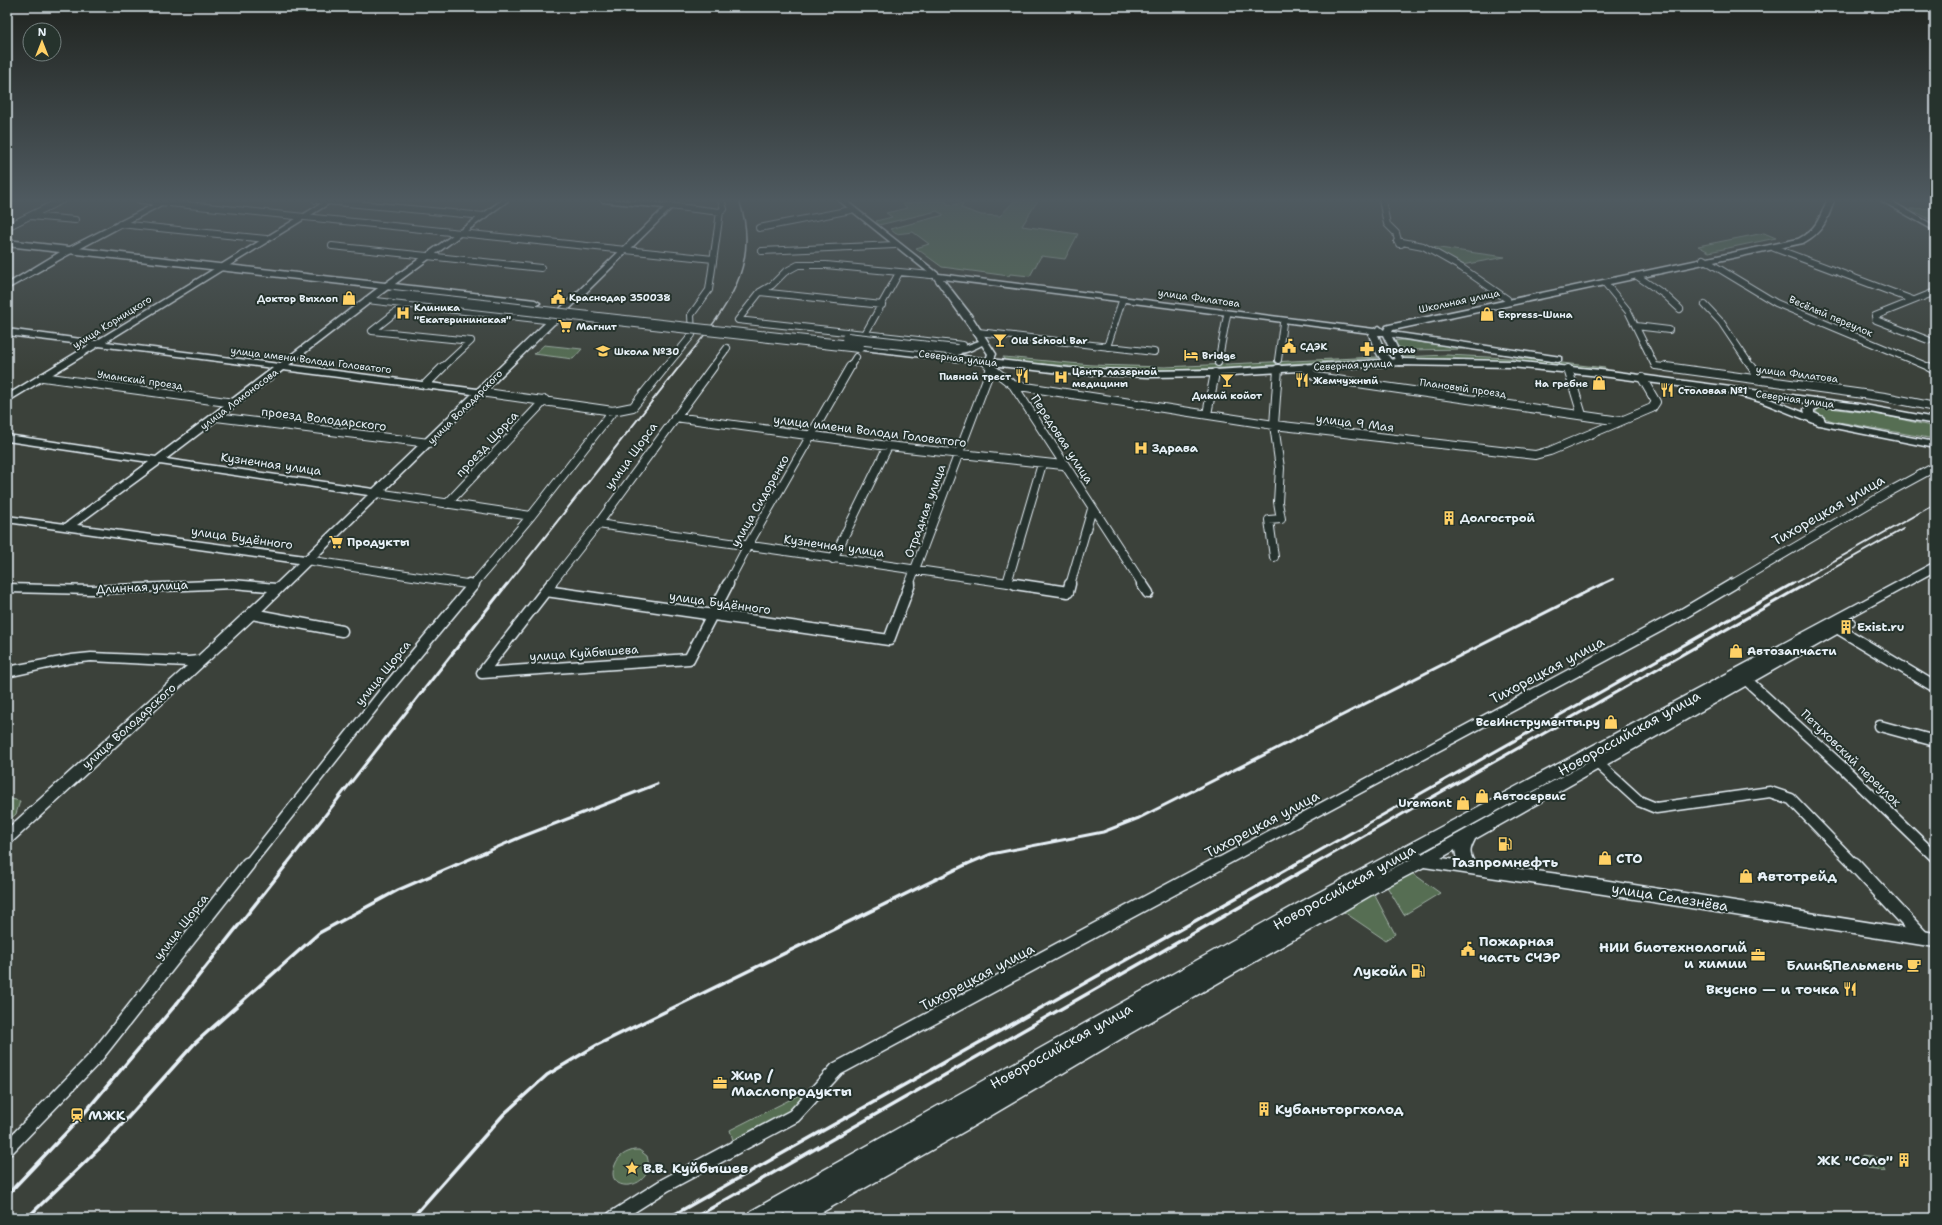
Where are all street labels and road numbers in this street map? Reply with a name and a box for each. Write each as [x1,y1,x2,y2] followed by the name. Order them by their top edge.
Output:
[1157,286,1242,310] street label: улица Филатова
[1417,286,1501,316] street label: Школьная улица
[70,292,154,352] street label: улица Корницкого
[1787,292,1875,340] street label: Весёлый переулок
[230,344,392,376] street label: улица имени Володи Головатого
[918,347,999,369] street label: Северная улица
[1313,356,1394,374] street label: Северная улица
[1755,363,1840,386] street label: улица Филатова
[197,365,281,433] street label: улица Ломоносова
[425,367,505,447] street label: улица Володарского
[96,368,184,393] street label: Уманский проезд
[1419,375,1508,401] street label: Плановый проезд
[1755,387,1836,411] street label: Северная улица
[1027,391,1097,487] street label: Передовая улица
[261,403,387,435] street label: проезд Володарского
[452,407,522,480] street label: проезд Щорса
[1315,410,1395,436] street label: улица 9 Мая
[773,411,967,451] street label: улица имени Володи Головатого
[601,419,661,493] street label: улица Щорса
[220,449,323,479] street label: Кузнечная улица
[727,452,793,550] street label: улица Сидоренко
[901,462,949,560] street label: Отрадная улица
[1768,470,1888,550] street label: Тихорецкая улица
[190,523,294,553] street label: улица Будённого
[783,531,886,561] street label: Кузнечная улица
[96,577,189,597] street label: Длинная улица
[668,588,772,618] street label: улица Будённого
[1487,632,1608,708] street label: Тихорецкая улица
[352,637,415,709] street label: улица Щорса
[529,641,640,665] street label: улица Куйбышева
[79,680,179,772] street label: улица Володарского
[1555,686,1704,780] street label: Новороссийская улица
[1798,706,1905,810] street label: Петуховский переулок
[1202,786,1323,862] street label: Тихорецкая улица
[1270,840,1419,934] street label: Новороссийская улица
[1610,879,1730,915] street label: улица Селезнёва
[150,890,212,963] street label: улица Щорса
[917,939,1038,1015] street label: Тихорецкая улица
[987,999,1136,1093] street label: Новороссийская улица

